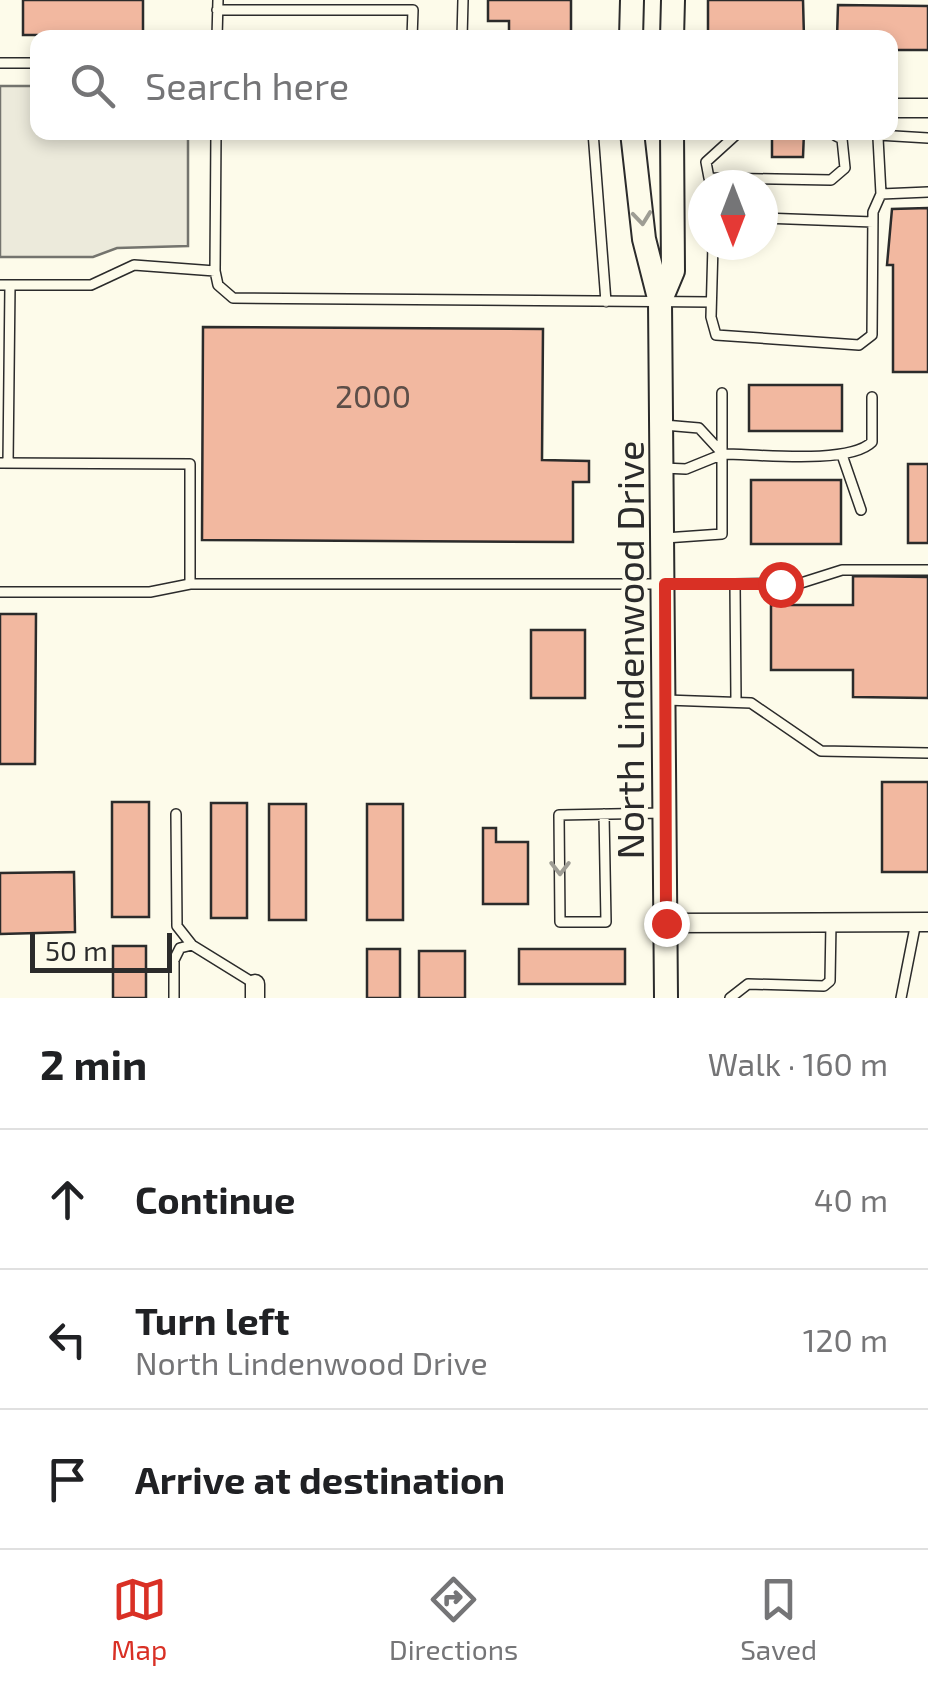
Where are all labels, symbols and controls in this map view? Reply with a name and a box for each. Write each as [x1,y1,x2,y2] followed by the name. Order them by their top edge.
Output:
[30,30,898,140] search box
[65,58,120,113] icon: search
[145,62,349,108] text: Search here
[688,170,778,260] north arrow
[631,211,652,227] one-way arrow
[335,376,411,414] house number: 2000
[606,441,652,859] street label: North Lindenwood Drive
[758,562,804,608] route start
[549,860,571,876] one-way arrow
[644,901,690,947] route end
[30,928,172,973] scale bar
[45,933,108,967] text: 50 m
[40,1038,147,1088] text: 2 min
[708,1044,888,1082] text: Walk · 160 m
[40,1172,95,1227] icon: ahead
[135,1176,295,1222] text: Continue
[814,1180,888,1218] text: 40 m
[135,1297,290,1343] text: Turn left
[40,1312,95,1367] icon: left
[803,1320,888,1358] text: 120 m
[135,1343,488,1381] text: North Lindenwood Drive
[40,1452,95,1507] icon: arrive
[135,1456,505,1502] text: Arrive at destination
[111,1572,167,1666] tab: Map
[389,1572,518,1666] tab: Directions
[740,1572,817,1666] tab: Saved

